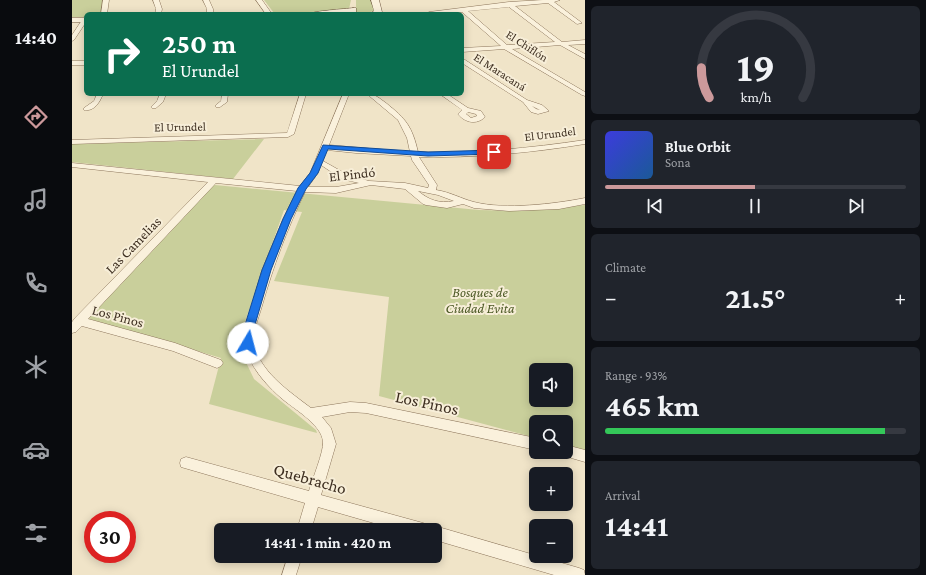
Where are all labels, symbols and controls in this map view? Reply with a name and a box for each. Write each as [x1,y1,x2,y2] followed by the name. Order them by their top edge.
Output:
[503,27,551,65] street label: El Chiflón
[15,28,57,48] text: 14:40
[96,28,148,80] icon: right
[162,28,236,59] text: 250 m
[736,44,775,90] text: 19
[471,50,529,94] street label: El Maracaná
[162,61,239,81] text: El Urundel
[740,88,771,104] text: km/h
[22,103,50,131] icon: directions
[154,120,206,134] street label: El Urundel
[524,124,576,144] street label: El Urundel
[477,135,511,169] pin
[665,139,731,155] text: Blue Orbit
[483,141,505,163] icon: arrive
[665,155,691,170] text: Sona
[328,164,376,184] street label: El Pindó
[22,186,50,214] icon: music
[644,195,666,217] icon: previous
[744,195,766,217] icon: pause
[845,195,867,217] icon: next
[102,213,164,277] street label: Las Camelias
[605,260,646,275] text: Climate
[22,269,50,297] icon: phone
[725,281,786,314] text: 21.5°
[445,284,515,316] park label: Bosques de Ciudad Evita
[605,285,617,310] text: −
[894,285,906,310] text: +
[90,301,146,331] street label: Los Pinos
[227,322,269,364] position arrow
[22,353,50,381] icon: climate
[529,363,573,563] map controls
[529,363,573,407] button: sound
[605,368,667,383] text: Range · 93%
[394,387,461,419] street label: Los Pinos
[605,389,699,422] text: 465 km
[529,415,573,459] button: search
[22,436,50,464] icon: car
[272,460,348,498] street label: Quebracho
[529,467,573,511] button: +
[605,488,640,503] text: Arrival
[605,509,668,542] text: 14:41
[84,511,136,563] speed limit sign: 30
[22,519,50,547] icon: filters
[529,519,573,563] button: −
[265,535,391,551] text: 14:41 · 1 min · 420 m

